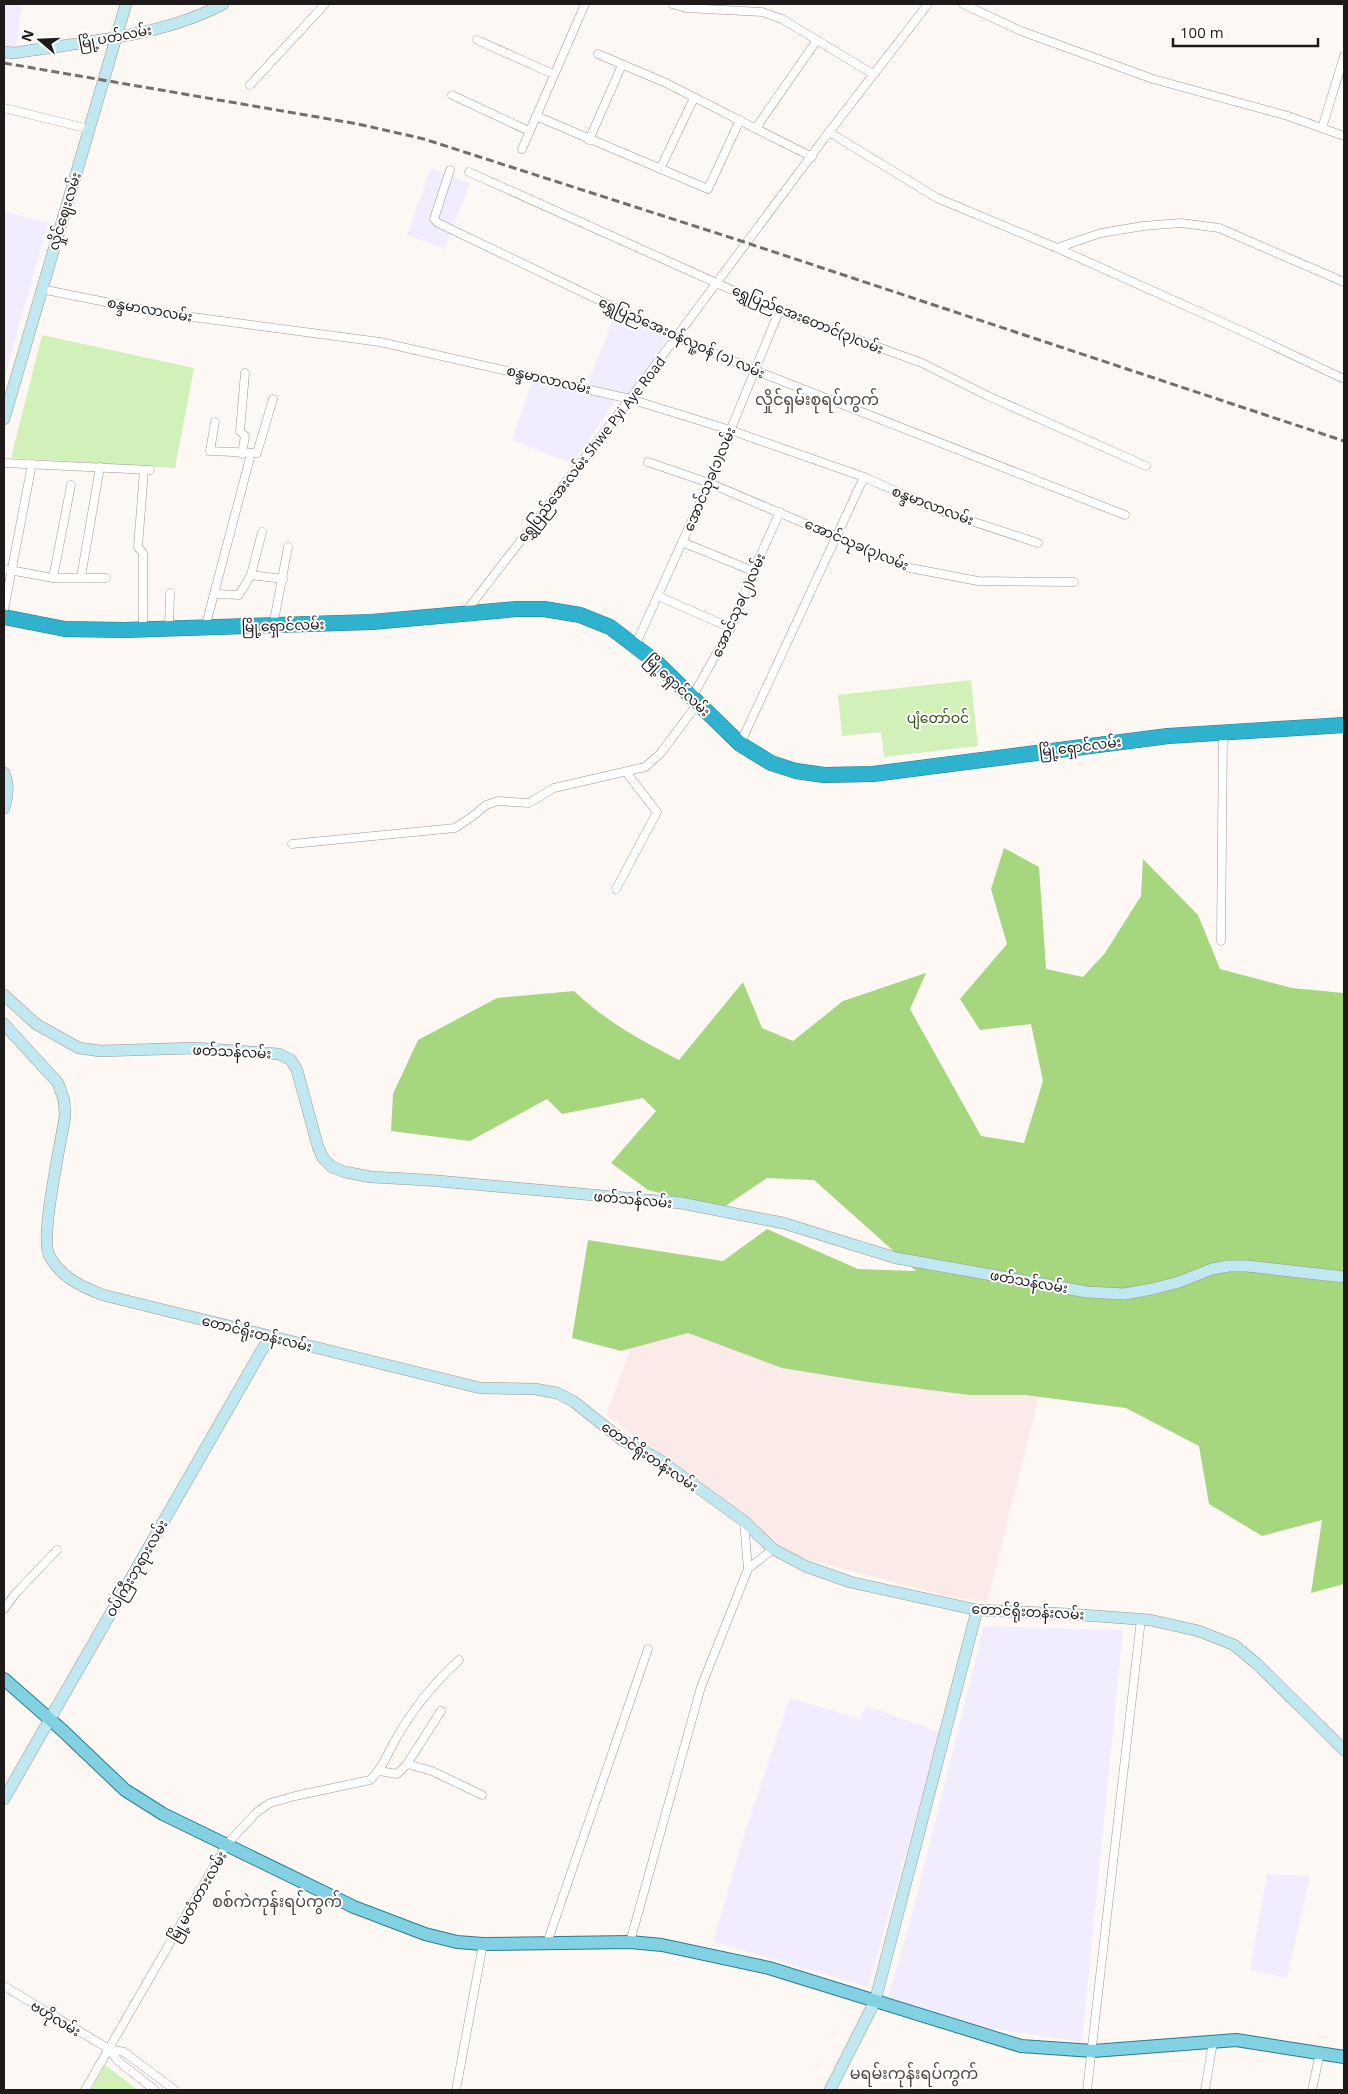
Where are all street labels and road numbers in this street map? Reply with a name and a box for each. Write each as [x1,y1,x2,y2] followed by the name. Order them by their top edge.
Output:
[77,20,154,55] street label: မြို့ပတ်လမ်း
[43,170,88,253] street label: လှိုင်ဈေးလမ်း
[728,280,887,361] street label: ရွှေပြည်အေးတောင်(၃)လမ်း
[105,292,194,329] street label: စန္ဒမာလာလမ်း
[595,292,768,385] street label: ရွှေပြည်အေးဝန်လူ့ဝန် (၁) လမ်း
[513,352,672,548] street label: ရွှေပြည်အေးလမ်း Shwe Pyi Aye Road
[504,360,593,401] street label: စန္ဒမာလာလမ်း
[678,424,742,535] street label: အောင်သုခ(၁)လမ်း
[888,481,977,532] street label: စန္ဒမာလာလမ်း
[801,514,912,577] street label: အောင်သုခ(၃)လမ်း
[707,550,772,661] street label: အောင်သုခ(၂)လမ်း
[241,614,325,639] street label: မြို့ရှောင်လမ်း
[639,650,715,722] street label: မြို့ရှောင်လမ်း
[1038,732,1123,763] street label: မြို့ရှောင်လမ်း
[192,1039,272,1066] street label: ဖတ်သန်လမ်း
[593,1186,673,1215] street label: ဖတ်သန်လမ်း
[988,1265,1070,1300] street label: ဖတ်သန်လမ်း
[199,1310,314,1359] street label: တောင်ရိုးတန်းလမ်း
[596,1417,702,1498] street label: တောင်ရိုးတန်းလမ်း
[100,1516,174,1622] street label: ဝပ်ကြီးဘုရားလမ်း
[971,1599,1085,1626] street label: တောင်ရိုးတန်းလမ်း
[163,1847,233,1946] street label: မြို့မတံတားလမ်း
[26,1996,85,2043] street label: ဗဟိုလမ်း

